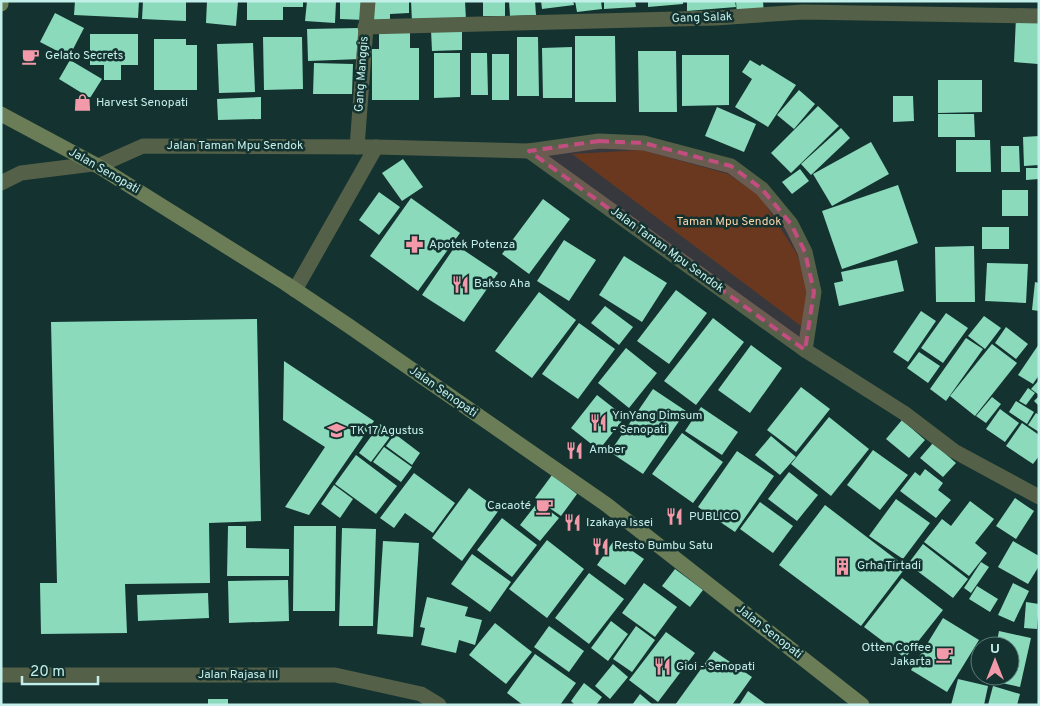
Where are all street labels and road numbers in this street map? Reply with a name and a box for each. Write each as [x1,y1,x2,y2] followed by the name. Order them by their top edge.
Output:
[671,9,733,27] street label: Gang Salak
[351,36,373,112] street label: Gang Manggis
[167,138,303,154] street label: Jalan Taman Mpu Sendok
[66,144,142,198] street label: Jalan Senopati
[607,203,727,297] street label: Jalan Taman Mpu Sendok
[406,363,480,421] street label: Jalan Senopati
[733,601,805,663] street label: Jalan Senopati
[198,667,278,683] street label: Jalan Rajasa III

